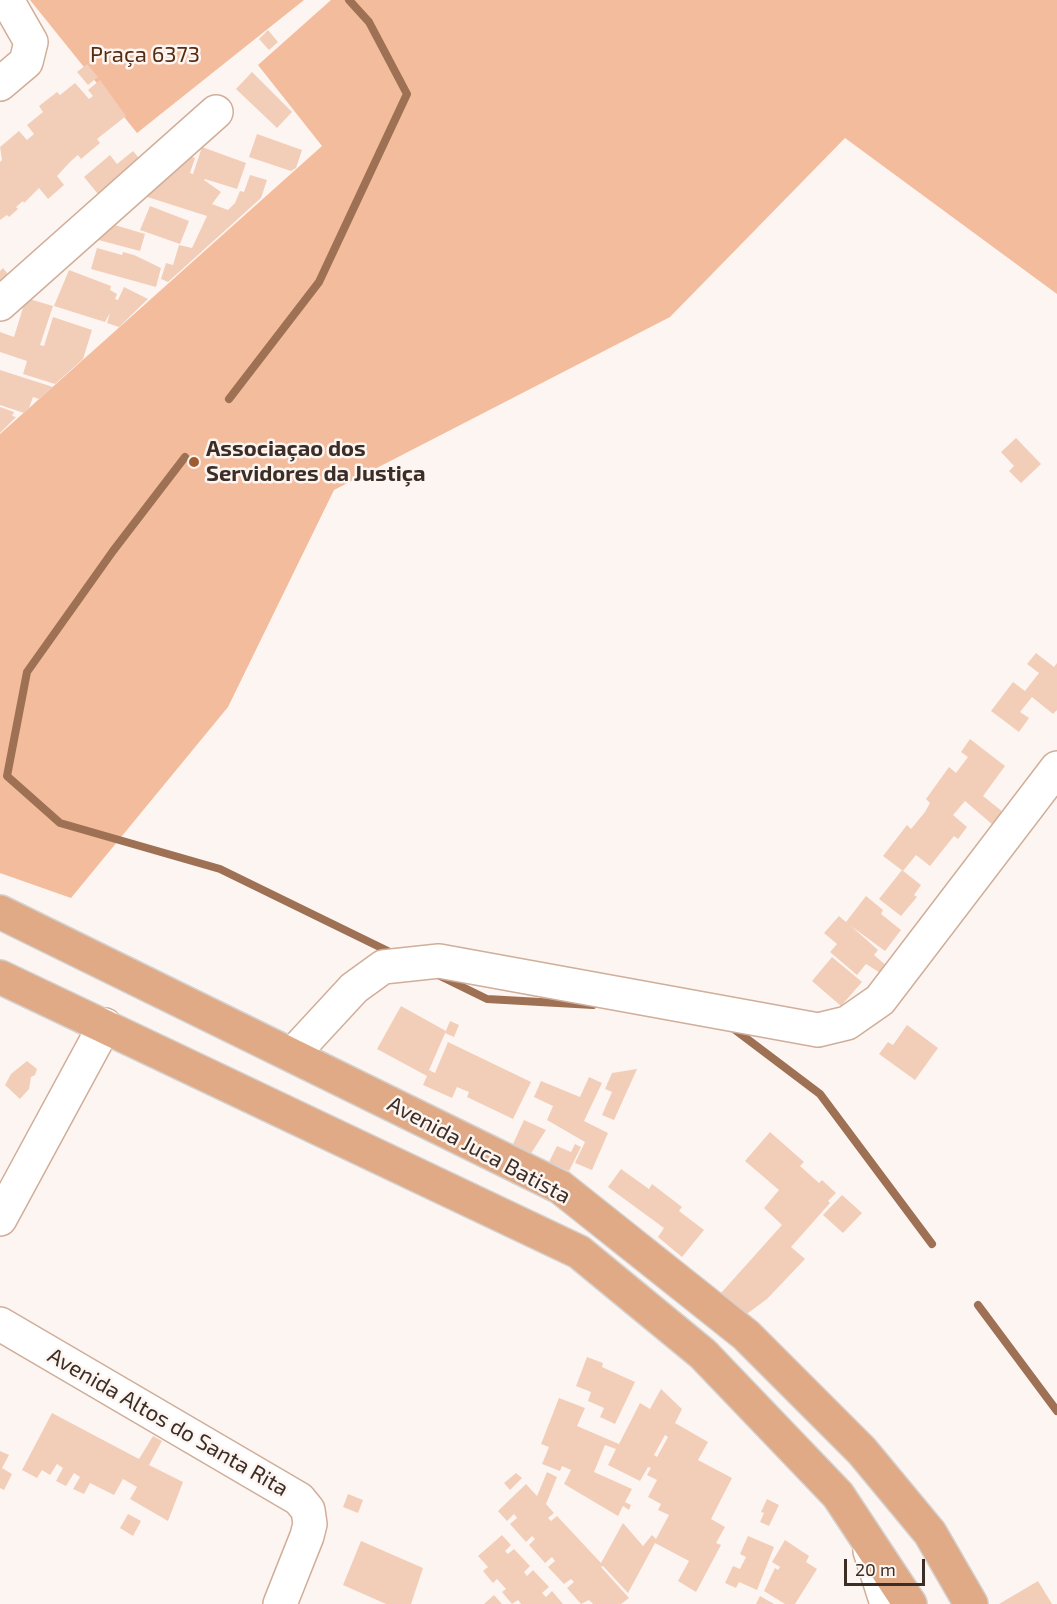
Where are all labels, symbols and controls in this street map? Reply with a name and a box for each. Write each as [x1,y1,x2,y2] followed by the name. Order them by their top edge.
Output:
[90,42,200,68] park label: Praça 6373
[206,436,426,488] place label: Associaçao dos Servidores da Justiça
[187,455,201,469] marker: Associaçao dos Servidores da Justiça
[383,1091,575,1209] street label: Avenida Juca Batista
[43,1342,293,1502] street label: Avenida Altos do Santa Rita
[847,1547,928,1585] scale bar
[855,1558,896,1580] text: 20 m

